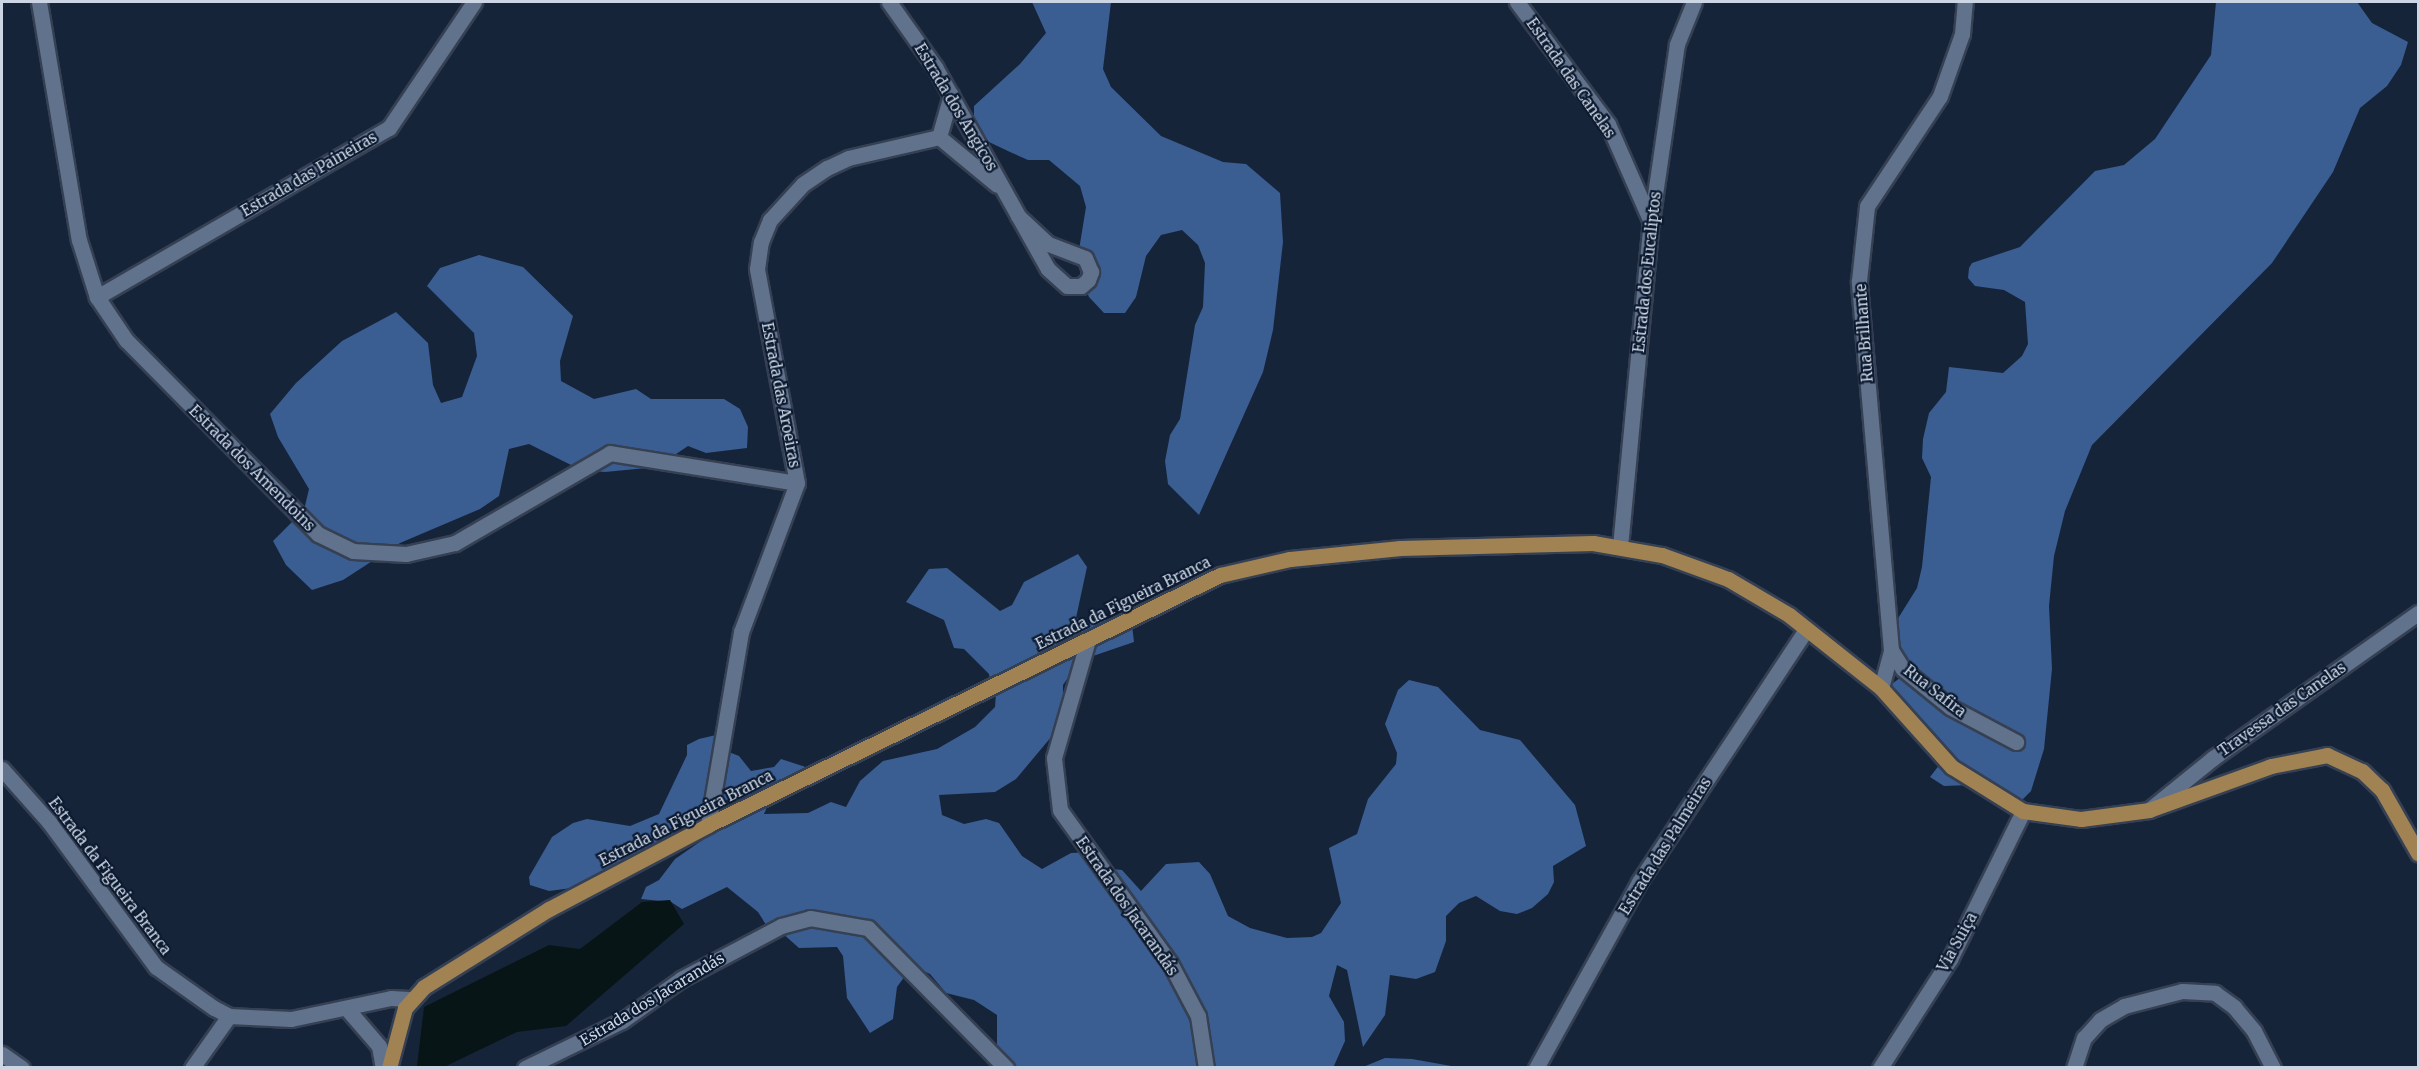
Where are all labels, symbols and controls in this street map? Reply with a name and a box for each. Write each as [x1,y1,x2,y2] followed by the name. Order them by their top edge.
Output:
[1523,14,1619,142] street label: Estrada das Canelas
[911,40,1001,174] street label: Estrada dos Angicos
[238,128,380,220] street label: Estrada das Paineiras
[1630,191,1664,353] street label: Estrada dos Eucaliptos
[1852,283,1876,383] street label: Rua Brilhante
[758,321,804,469] street label: Estrada das Aroeiras
[185,401,319,535] street label: Estrada dos Amendoins
[1033,553,1213,653] street label: Estrada da Figueira Branca
[2215,658,2349,760] street label: Travessa das Canelas
[1900,661,1970,721] street label: Rua Safira
[596,766,776,870] street label: Estrada da Figueira Branca
[1615,774,1715,918] street label: Estrada das Palmeiras
[45,794,175,958] street label: Estrada da Figueira Branca
[1072,833,1182,979] street label: Estrada dos Jacarandás
[1933,909,1981,975] street label: Via Suiça
[577,949,727,1049] street label: Estrada dos Jacarandás

